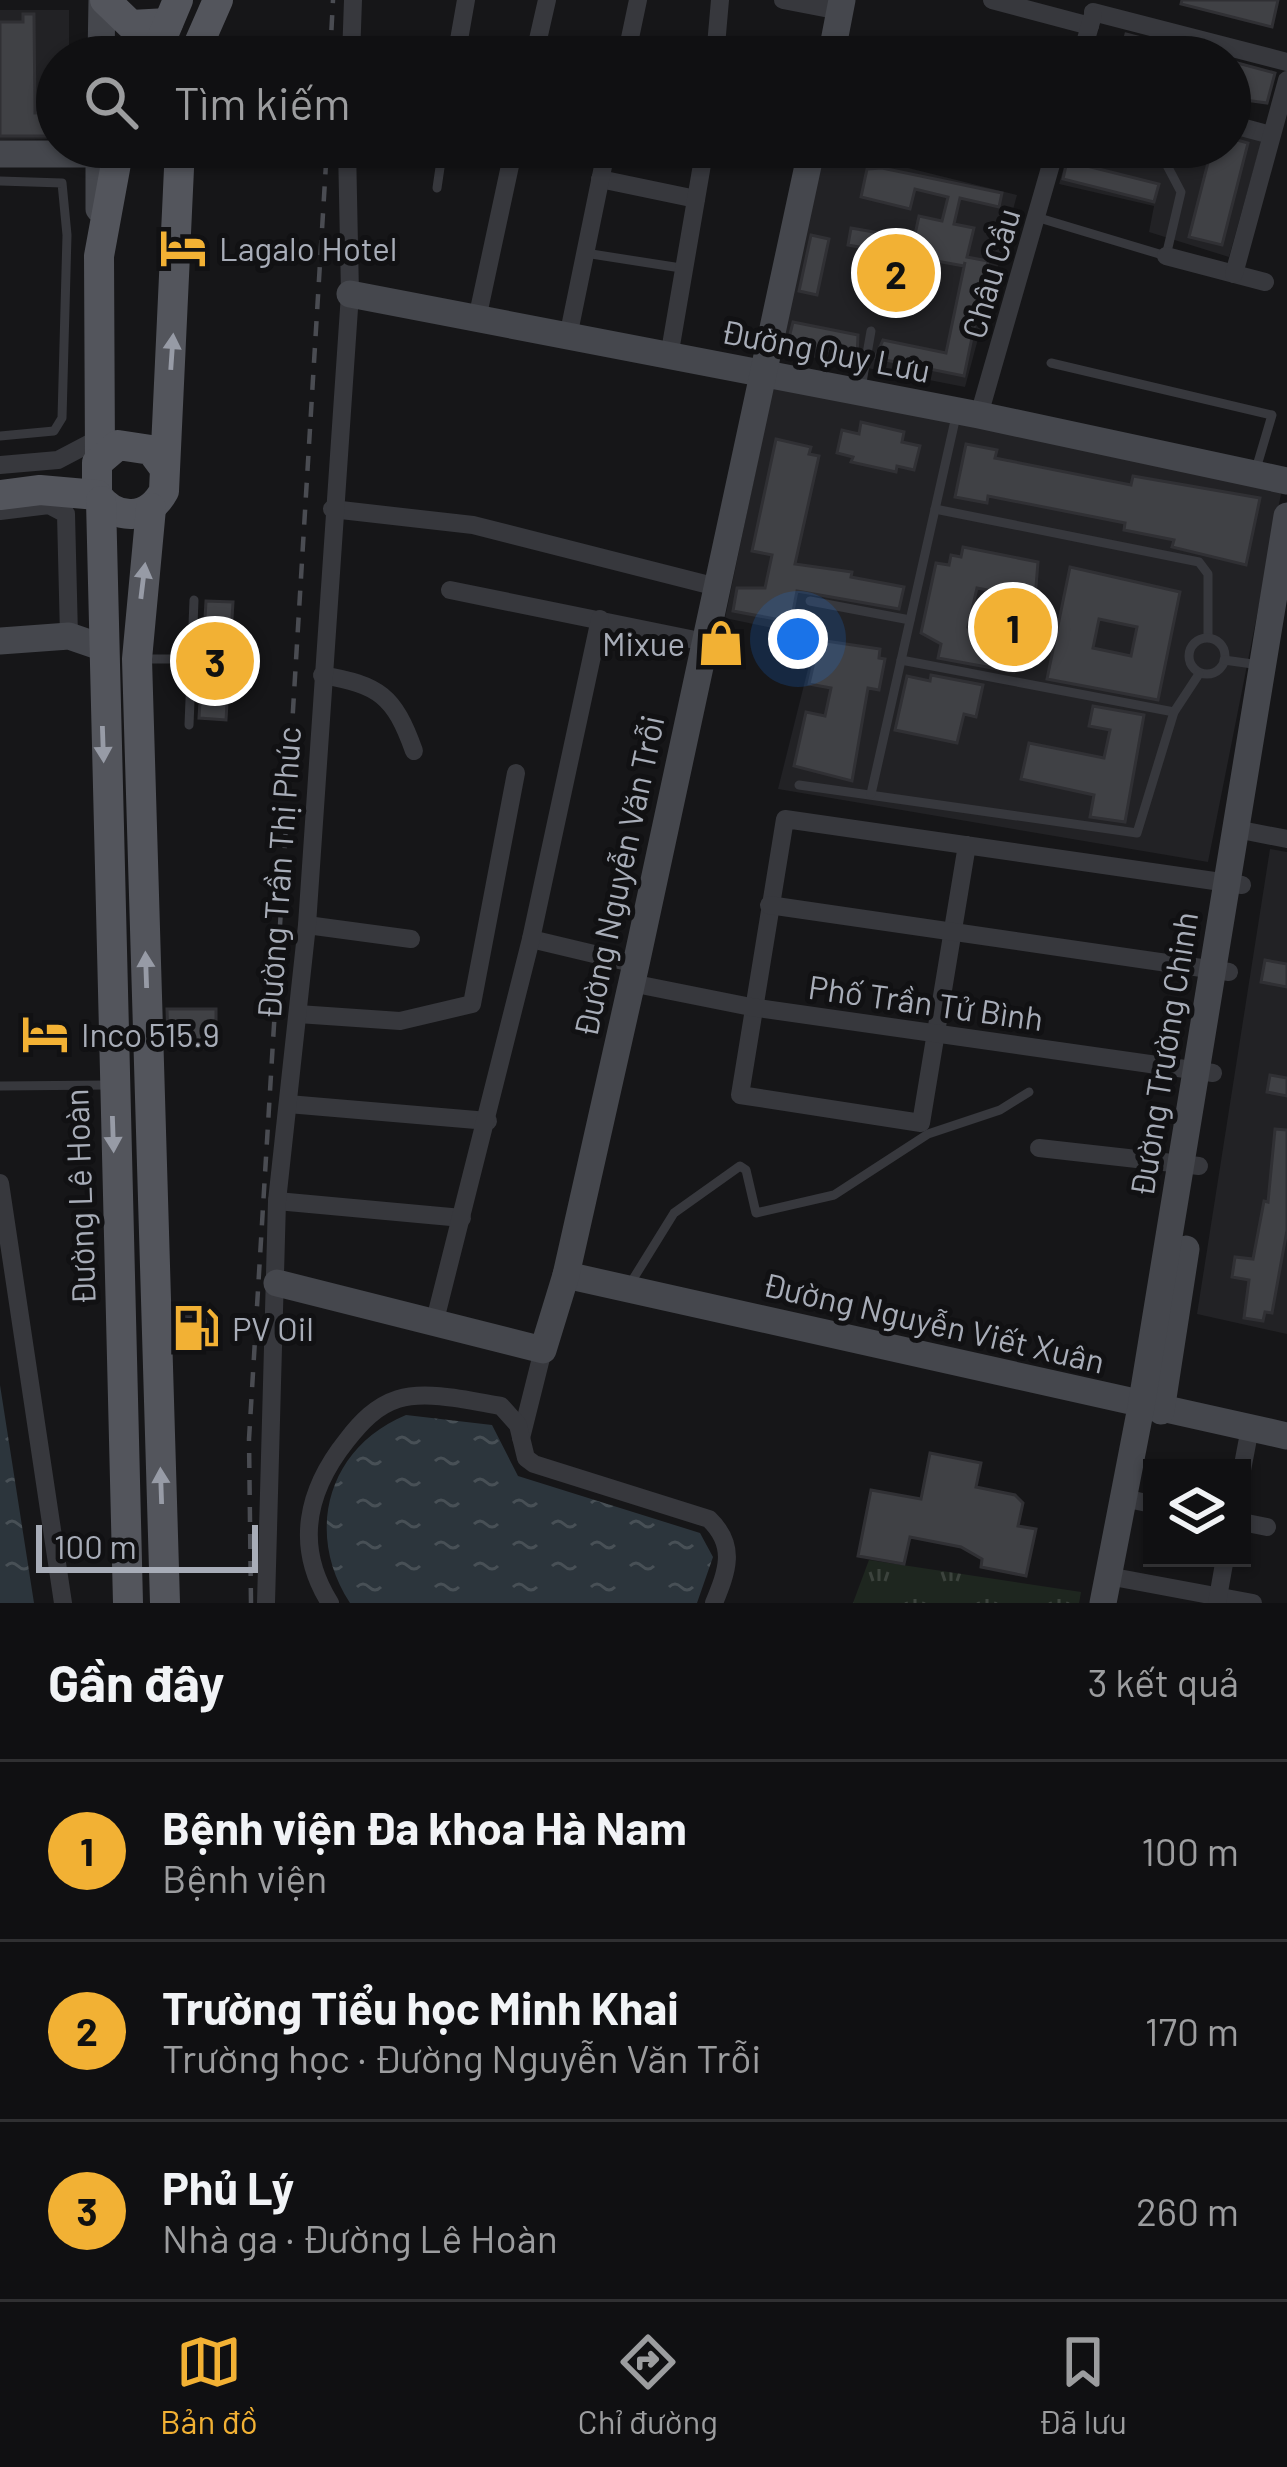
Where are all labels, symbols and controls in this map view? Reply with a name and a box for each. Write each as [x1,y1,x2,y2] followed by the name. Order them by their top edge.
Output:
[36,36,1251,168] search box
[78,69,144,135] icon: search
[174,75,351,129] text: Tìm kiếm
[952,203,1028,343] street label: Châu Cầu
[158,223,208,273] hotel icon: Lagalo Hotel
[219,228,397,268] place label: Lagalo Hotel
[857,228,935,318] pin: 2
[718,310,934,390] street label: Đường Quy Lưu
[163,332,182,370] one-way arrow
[134,562,153,599] one-way arrow
[974,582,1052,672] pin: 1
[768,609,828,669] your location
[176,616,254,706] pin: 3
[696,618,746,668] shop icon: Mixue
[602,623,685,663] place label: Mixue
[564,711,672,1041] street label: Đường Nguyễn Văn Trỗi
[248,725,308,1021] street label: Đường Trần Thị Phúc
[94,726,113,764] one-way arrow
[1121,909,1205,1199] street label: Đường Trường Chinh
[137,950,156,988] one-way arrow
[806,966,1046,1038] street label: Phố Trần Tử Bình
[20,1009,70,1059] hotel icon: Inco 515.9
[81,1014,220,1054] place label: Inco 515.9
[55,1088,103,1306] street label: Đường Lê Hoàn
[104,1116,123,1154] one-way arrow
[759,1263,1109,1381] street label: Đường Nguyễn Viết Xuân
[171,1303,221,1353] fuel station icon: PV Oil
[232,1308,314,1348] place label: PV Oil
[1143,1459,1251,1567] map controls
[1143,1459,1251,1567] button: layers
[151,1466,170,1504] one-way arrow
[36,1519,258,1572] scale bar
[54,1526,137,1566] text: 100 m
[48,1651,224,1712] text: Gần đây
[1087,1658,1239,1705] text: 3 kết quả
[162,1800,687,1854] text: Bệnh viện Đa khoa Hà Nam
[80,1827,94,1874] text: 1
[1141,1827,1239,1874] text: 100 m
[162,1854,327,1901] text: Bệnh viện
[162,1980,679,2034] text: Trường Tiểu học Minh Khai
[76,2007,98,2054] text: 2
[1145,2007,1239,2054] text: 170 m
[162,2034,761,2081] text: Trường học · Đường Nguyễn Văn Trỗi
[162,2160,294,2214] text: Phủ Lý
[76,2187,98,2234] text: 3
[1136,2187,1239,2234] text: 260 m
[162,2214,558,2261] text: Nhà ga · Đường Lê Hoàn
[160,2329,257,2441] tab: Bản đồ
[578,2329,718,2441] tab: Chỉ đường
[1038,2329,1127,2441] tab: Đã lưu

